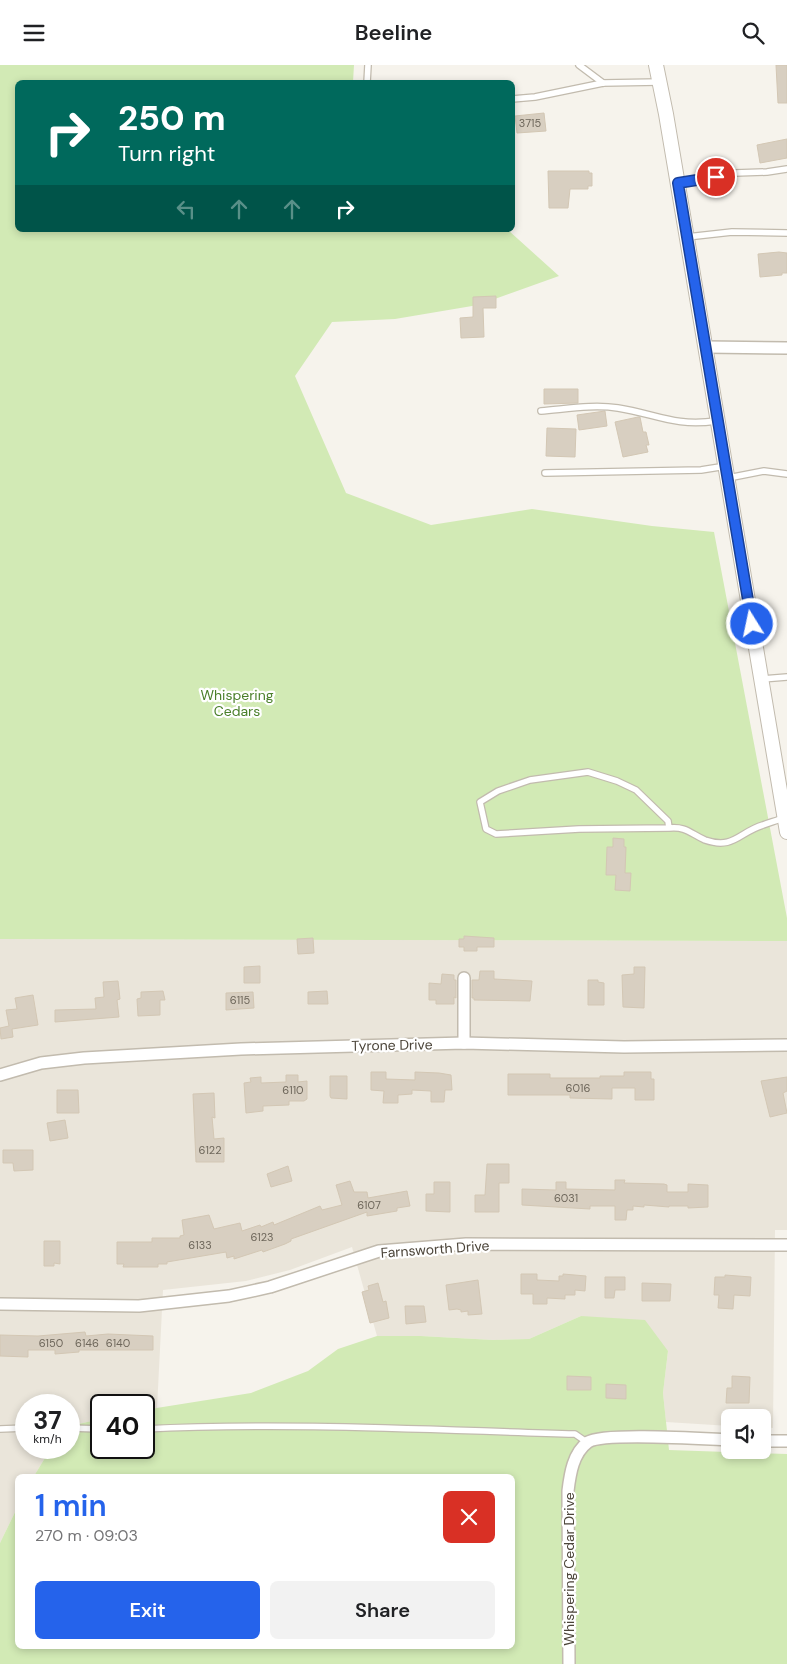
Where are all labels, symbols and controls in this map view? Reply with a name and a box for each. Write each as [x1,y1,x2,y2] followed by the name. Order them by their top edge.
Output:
[355,18,432,47] text: Beeline
[20,19,48,47] icon: menu
[739,19,767,47] icon: search
[118,95,226,141] text: 250 m
[35,100,100,165] icon: right
[519,116,541,130] house number: 3715
[118,139,215,168] text: Turn right
[695,156,737,198] pin
[702,163,730,191] icon: arrive
[172,195,200,223] icon: left
[225,195,253,223] icon: ahead
[278,195,306,223] icon: ahead
[331,195,359,223] icon: right
[725,597,777,649] position arrow
[200,686,274,720] park label: Whispering Cedars
[230,993,251,1007] house number: 6115
[351,1035,433,1055] street label: Tyrone Drive
[566,1081,590,1095] house number: 6016
[282,1083,304,1097] house number: 6110
[198,1143,222,1157] house number: 6122
[554,1191,578,1205] house number: 6031
[357,1198,381,1212] house number: 6107
[250,1230,274,1244] house number: 6123
[380,1236,490,1262] street label: Farnsworth Drive
[188,1238,212,1252] house number: 6133
[39,1336,63,1350] house number: 6150
[75,1336,99,1350] house number: 6146
[106,1336,130,1350] house number: 6140
[90,1394,155,1459] speed limit sign: 40
[33,1404,62,1437] text: 37
[721,1409,771,1459] map controls
[721,1409,771,1459] button: sound
[33,1431,62,1447] text: km/h
[35,1486,107,1525] text: 1 min
[443,1491,495,1543] button: close
[560,1492,578,1646] street label: Whispering Cedar Drive
[35,1525,138,1546] text: 270 m · 09:03
[35,1581,260,1639] button: Exit
[270,1581,495,1639] button: Share

